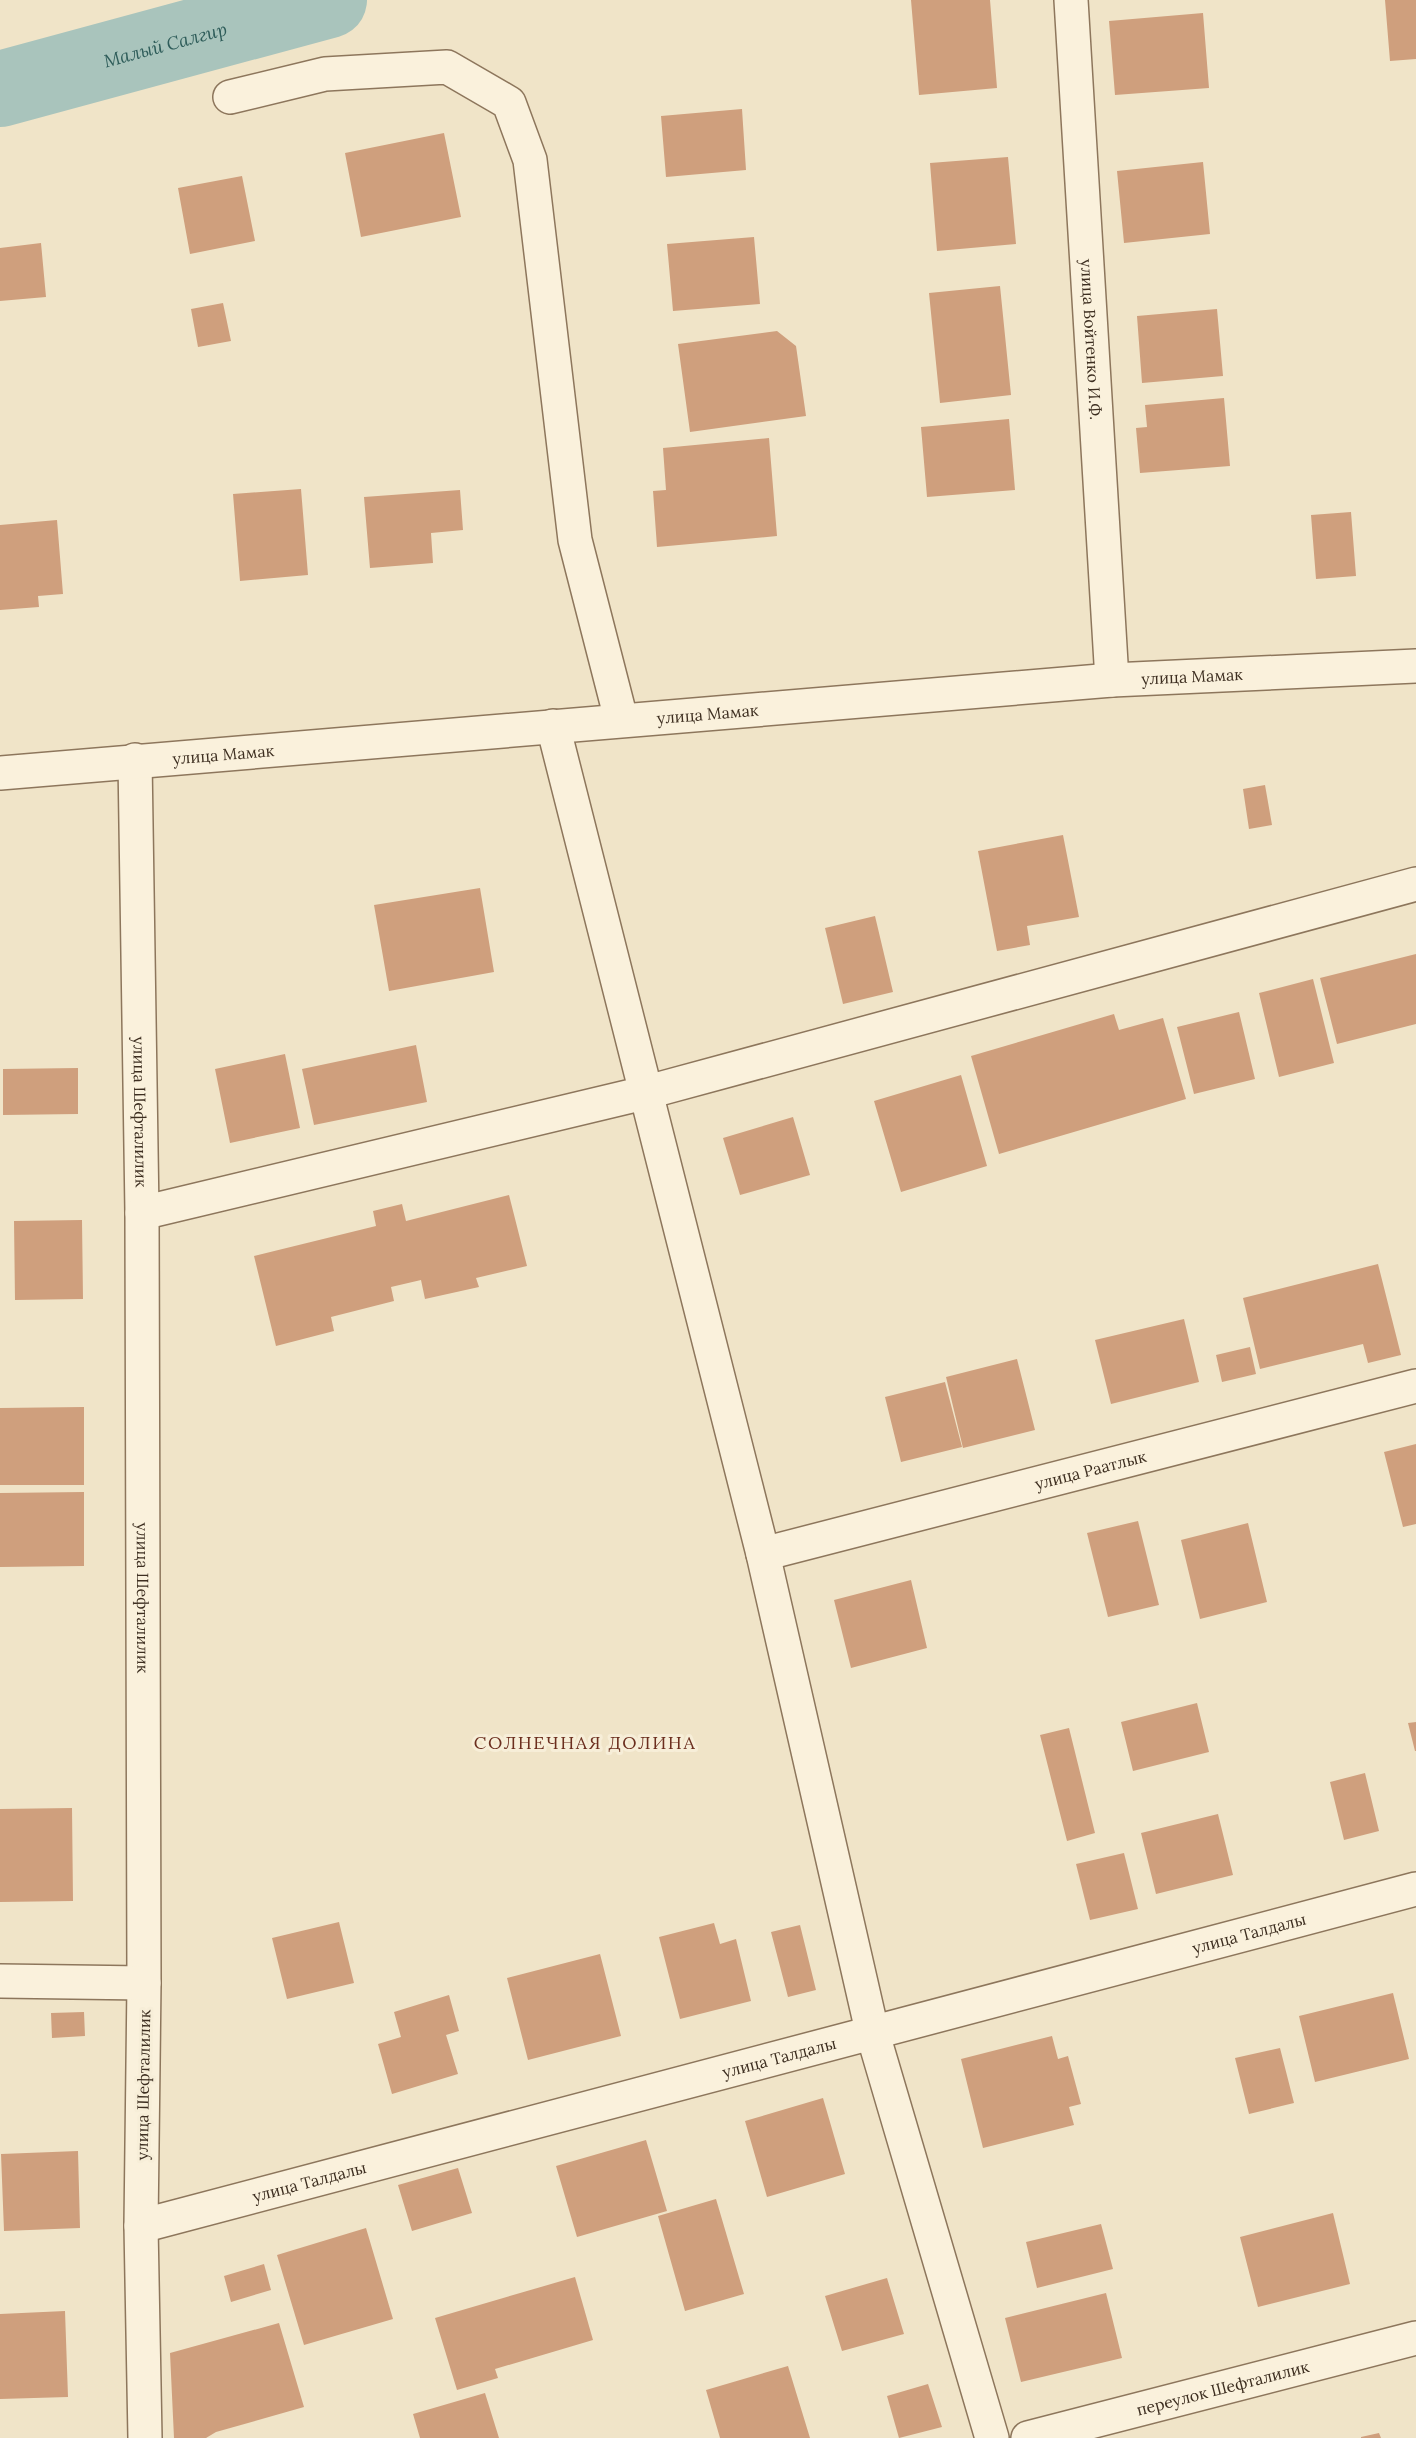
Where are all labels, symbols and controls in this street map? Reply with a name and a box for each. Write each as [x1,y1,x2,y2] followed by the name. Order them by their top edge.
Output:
[101,17,229,72] water label: Малый Салгир
[1077,258,1106,420] street label: улица Войтенко И.Ф.
[1141,664,1244,689] street label: улица Мамак
[656,700,760,728] street label: улица Мамак
[172,740,275,769] street label: улица Мамак
[129,1036,152,1188] street label: улица Шефталилик
[1032,1446,1149,1494] street label: улица Раатлык
[133,1522,153,1674] street label: улица Шефталилик
[474,1731,696,1754] district label: СОЛНЕЧНАЯ ДОЛИНА
[1190,1909,1308,1958] street label: улица Талдалы
[132,2009,154,2161] street label: улица Шефталилик
[720,2033,838,2082] street label: улица Талдалы
[250,2157,368,2206] street label: улица Талдалы
[1134,2356,1311,2420] street label: переулок Шефталилик

